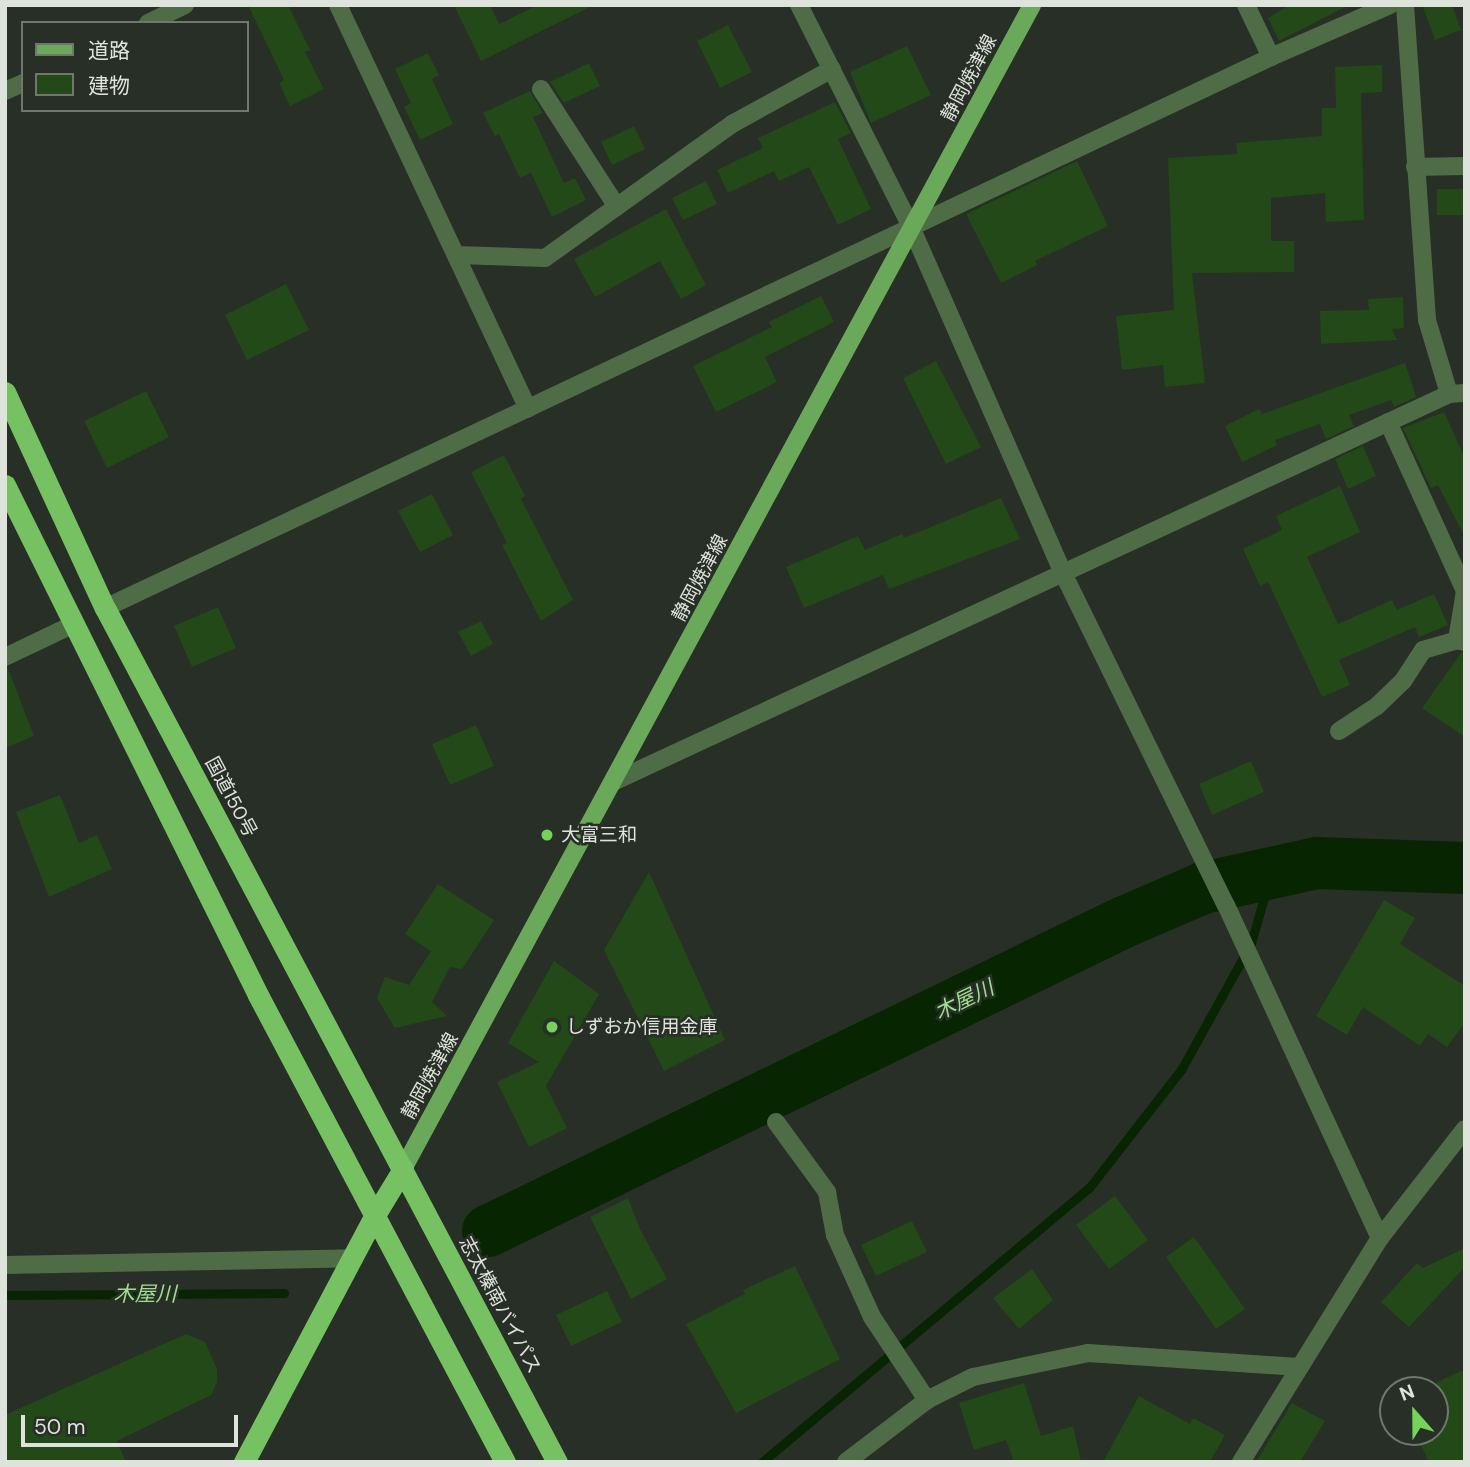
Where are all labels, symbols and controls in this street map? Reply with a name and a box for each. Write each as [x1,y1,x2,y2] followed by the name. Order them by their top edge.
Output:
[21,21,248,112] legend
[937,31,1001,125] street label: 静岡焼津線
[88,37,130,65] text: 道路
[88,72,130,100] text: 建物
[668,531,732,625] street label: 静岡焼津線
[200,753,262,841] street label: 国道150号
[561,824,637,846] place label: 大富三和
[539,827,555,843] marker: 大富三和
[930,975,998,1025] water label: 木屋川
[566,1016,718,1038] place label: しずおか信用金庫
[544,1019,560,1035] marker: しずおか信用金庫
[397,1029,463,1123] street label: 静岡焼津線
[454,1233,546,1377] street label: 志太榛南バイパス
[114,1281,176,1307] water label: 木屋川
[1379,1376,1449,1446] north arrow
[1396,1379,1418,1407] text: N
[24,1400,242,1444] scale bar
[34,1413,85,1441] text: 50 m

